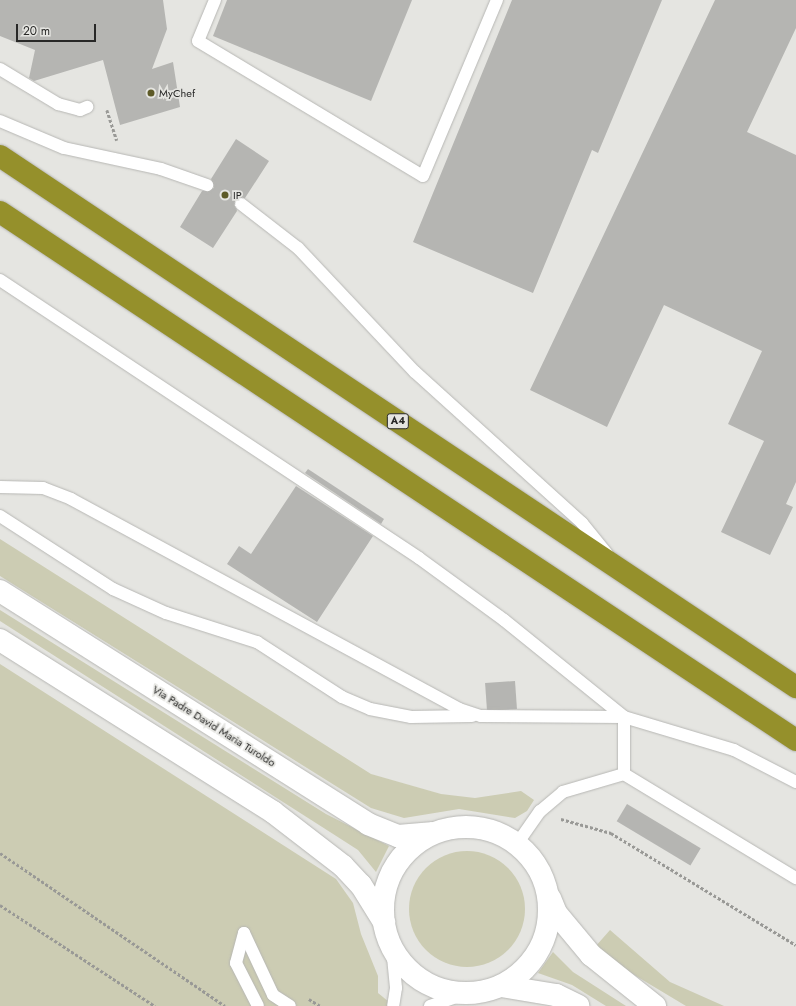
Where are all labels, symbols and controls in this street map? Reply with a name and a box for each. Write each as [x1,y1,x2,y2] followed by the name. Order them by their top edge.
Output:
[18,16,98,42] scale bar
[23,22,50,40] text: 20 m
[159,86,195,100] place label: MyChef
[146,88,156,98] marker: MyChef
[233,188,242,202] place label: IP
[220,190,230,200] marker: IP
[386,413,410,429] road number: A4
[150,683,278,769] street label: Via Padre David Maria Turoldo

